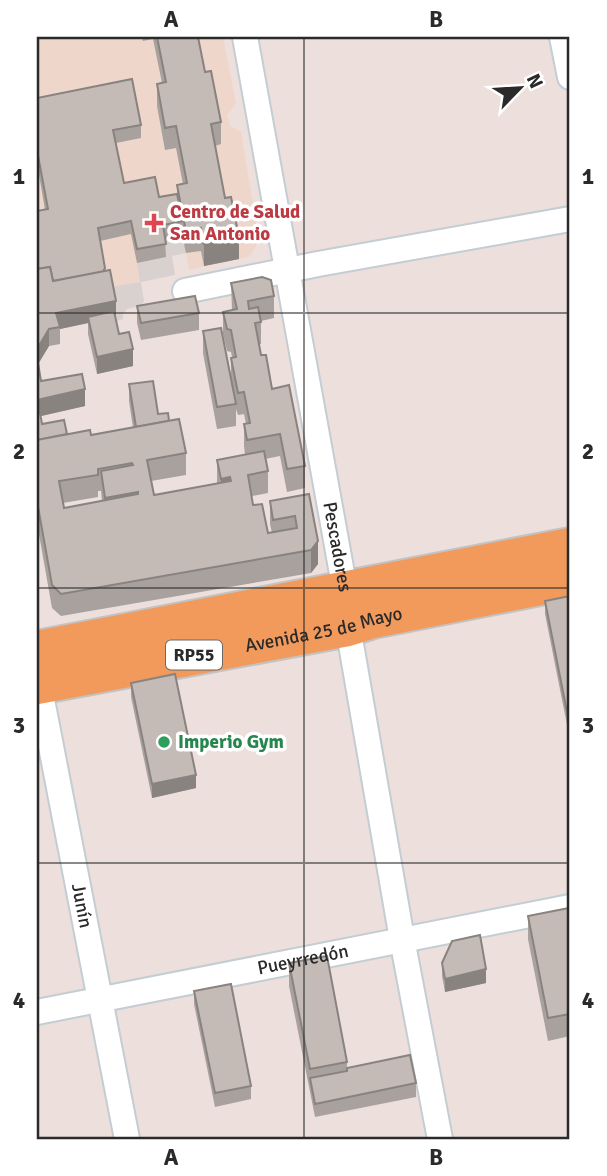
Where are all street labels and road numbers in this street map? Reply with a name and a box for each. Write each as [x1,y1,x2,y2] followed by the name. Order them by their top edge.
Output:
[317,500,357,594] street label: Pescadores
[243,601,404,658] street label: Avenida 25 de Mayo
[166,640,222,670] road number: RP55
[66,881,98,930] street label: Junín
[255,939,351,980] street label: Pueyrredón

